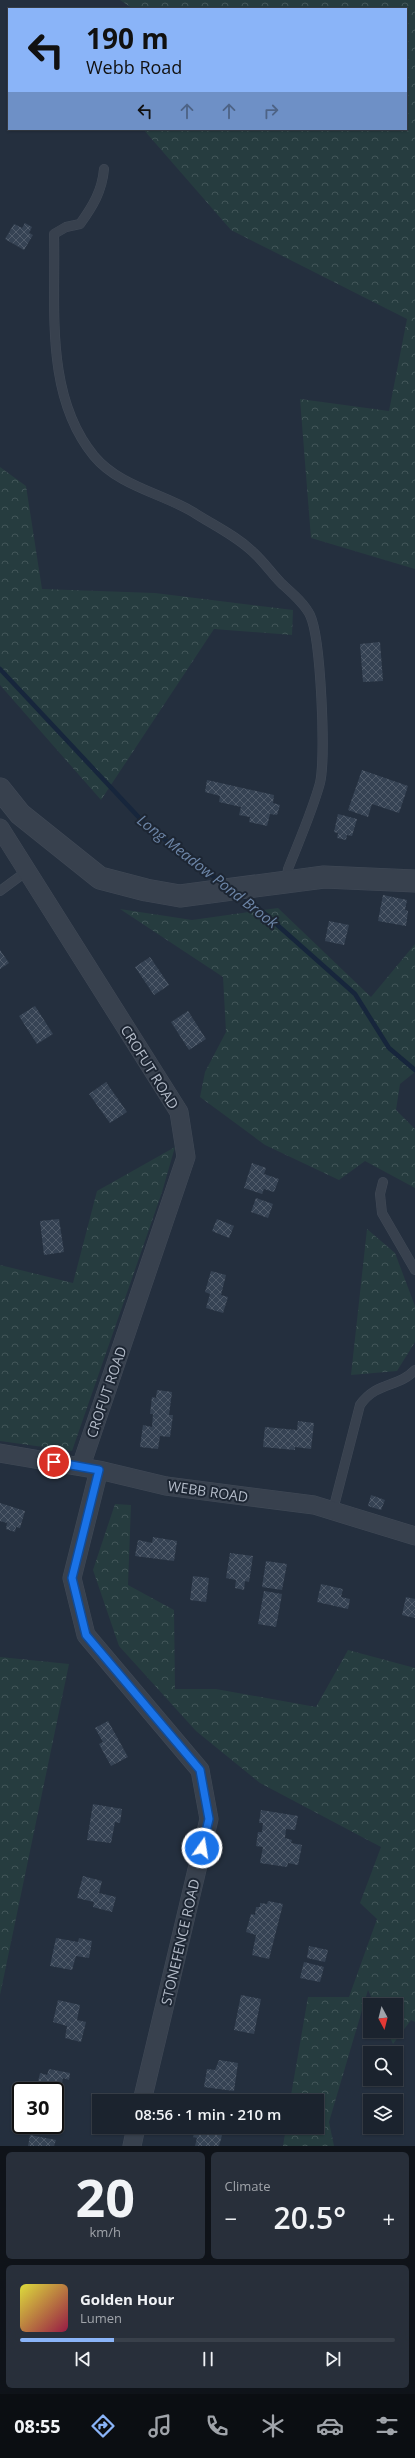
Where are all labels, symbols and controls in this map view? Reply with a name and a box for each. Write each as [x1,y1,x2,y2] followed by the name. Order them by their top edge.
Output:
[86,19,169,57] text: 190 m
[20,24,72,76] icon: left
[86,55,182,79] text: Webb Road
[134,100,156,122] icon: left
[176,100,198,122] icon: ahead
[218,100,240,122] icon: ahead
[260,100,282,122] icon: right
[133,810,283,933] water label: Long Meadow Pond Brook
[117,1021,183,1113] street label: CROFUT ROAD
[81,1344,131,1440] street label: CROFUT ROAD
[37,1445,71,1479] pin
[43,1451,65,1473] icon: arrive
[167,1476,249,1506] street label: WEBB ROAD
[181,1827,223,1869] position arrow
[156,1877,204,2007] street label: STONEFENCE ROAD
[363,1998,403,2038] north arrow
[363,1998,403,2134] map controls
[363,2046,403,2086] button: search
[12,2082,64,2134] speed limit sign: 30
[363,2094,403,2134] button: layers
[135,2104,281,2124] text: 08:56 · 1 min · 210 m
[76,2161,135,2232] text: 20
[225,2177,270,2195] text: Climate
[273,2197,346,2238] text: 20.5°
[225,2203,237,2233] text: −
[382,2203,395,2233] text: +
[89,2223,121,2241] text: km/h
[80,2289,174,2309] text: Golden Hour
[80,2309,122,2327] text: Lumen
[72,2348,94,2370] icon: previous
[197,2348,219,2370] icon: pause
[322,2348,344,2370] icon: next
[89,2412,117,2440] icon: directions
[146,2412,174,2440] icon: music
[203,2412,231,2440] icon: phone
[259,2412,287,2440] icon: climate
[316,2412,344,2440] icon: car
[373,2412,401,2440] icon: filters
[14,2414,61,2438] text: 08:55

